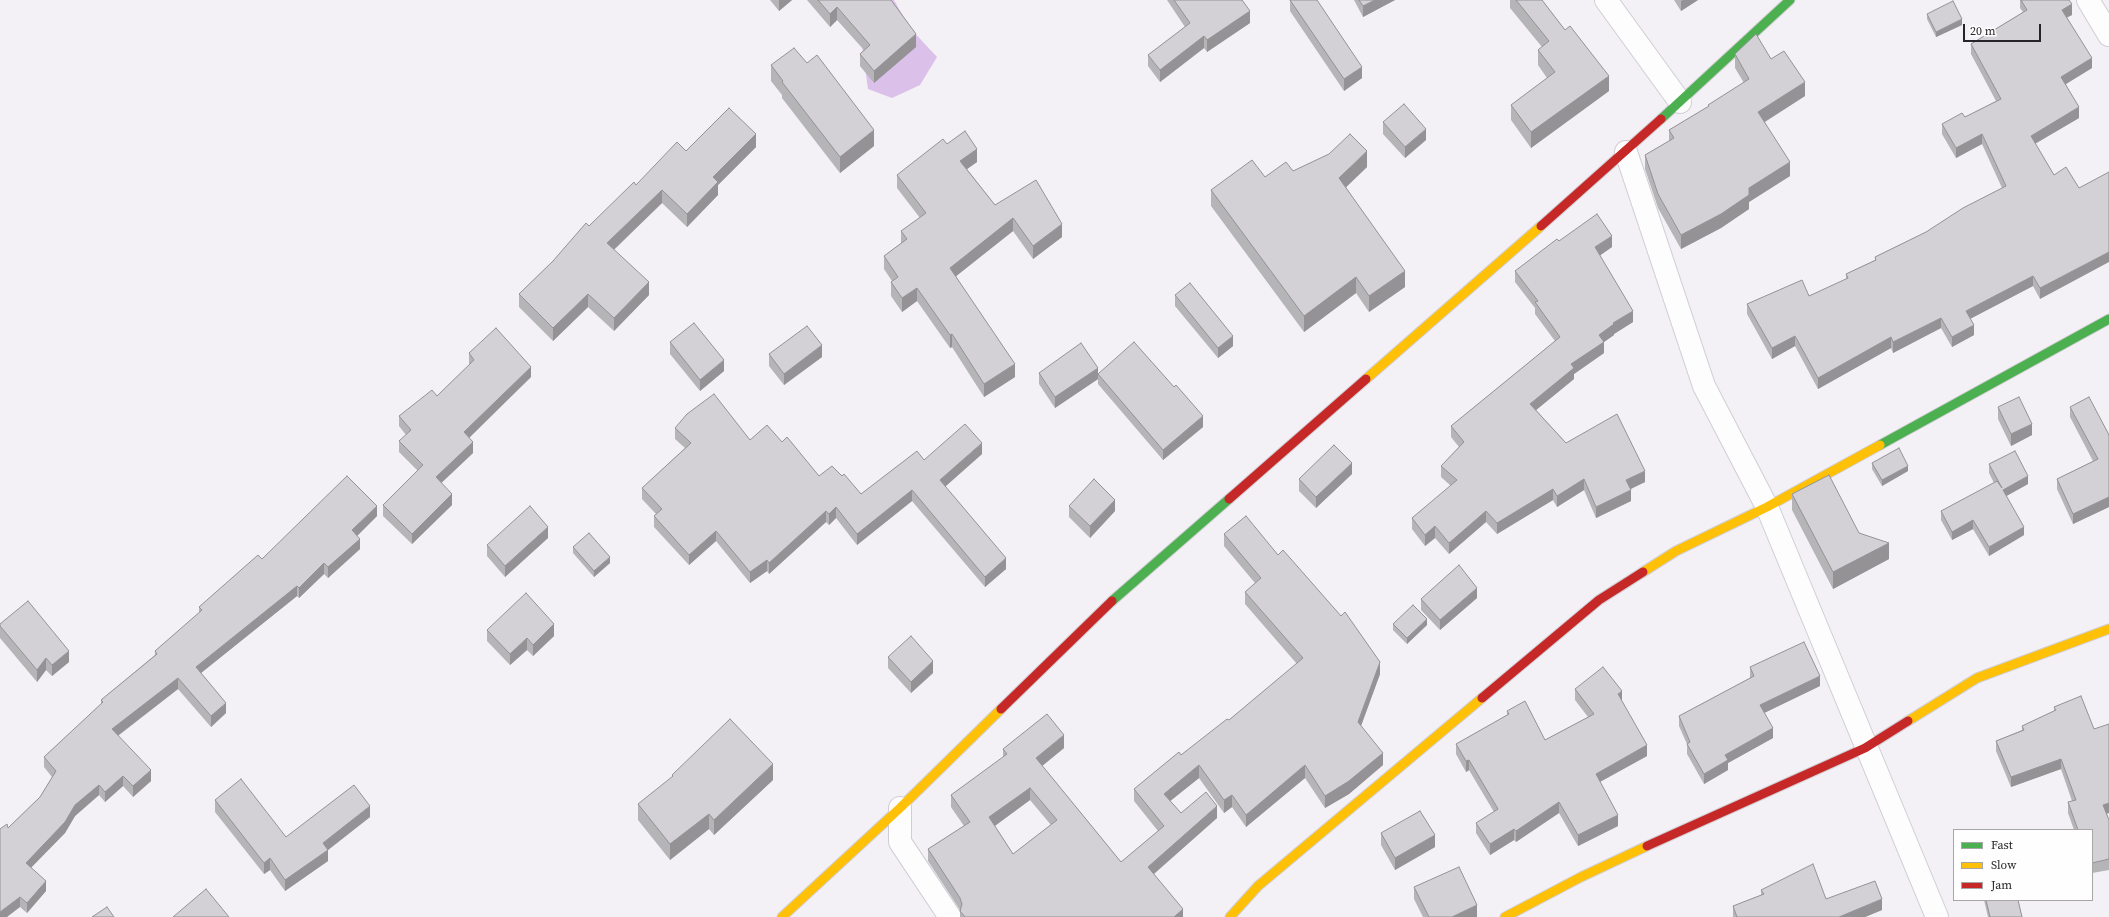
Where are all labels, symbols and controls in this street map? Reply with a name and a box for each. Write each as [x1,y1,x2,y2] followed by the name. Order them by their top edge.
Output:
[1965,16,2043,42] scale bar
[1970,23,1996,39] text: 20 m
[1953,829,2093,901] legend
[1991,837,2013,853] text: Fast
[1991,857,2016,873] text: Slow
[1991,877,2012,893] text: Jam

